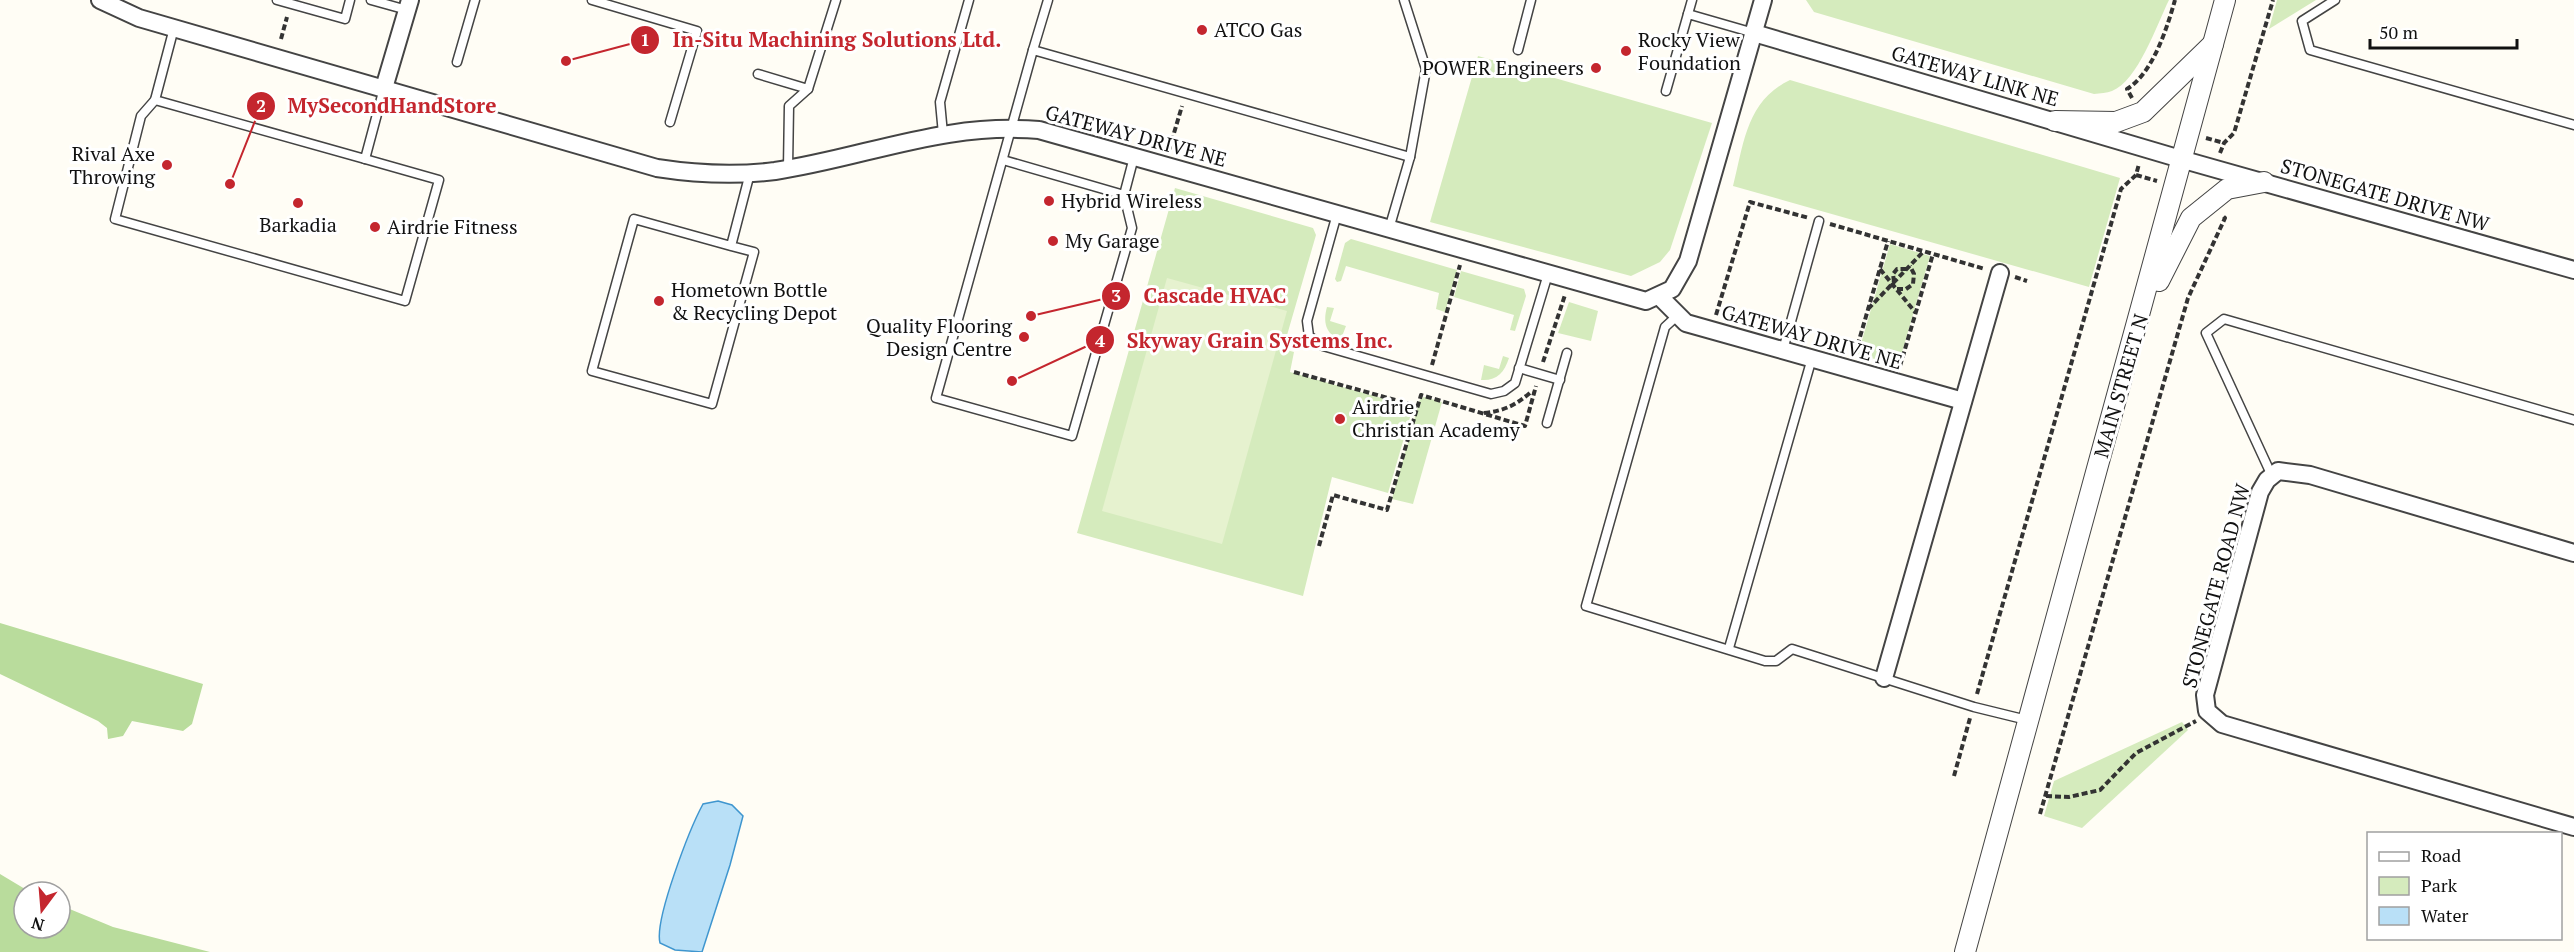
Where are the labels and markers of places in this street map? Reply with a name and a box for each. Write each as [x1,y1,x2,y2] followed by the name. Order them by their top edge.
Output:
[1214,16,1303,43] place label: ATCO Gas
[630,20,1013,59] callout: In-Situ Machining Solutions Ltd.
[1195,23,1209,37] marker: ATCO Gas
[1638,26,1741,76] place label: Rocky View Foundation
[1619,44,1633,58] marker: Rocky View Foundation
[1422,54,1584,81] place label: POWER Engineers
[1589,61,1603,75] marker: POWER Engineers
[246,86,509,125] callout: MySecondHandStore
[69,140,155,190] place label: Rival Axe Throwing
[160,158,174,172] marker: Rival Axe Throwing
[1061,187,1202,214] place label: Hybrid Wireless
[1042,194,1056,208] marker: Hybrid Wireless
[291,196,305,210] marker: Barkadia
[259,211,337,238] place label: Barkadia
[387,213,518,240] place label: Airdrie Fitness
[368,220,382,234] marker: Airdrie Fitness
[1065,227,1160,254] place label: My Garage
[1046,234,1060,248] marker: My Garage
[671,276,838,326] place label: Hometown Bottle & Recycling Depot
[1101,277,1298,316] callout: Cascade HVAC
[652,294,666,308] marker: Hometown Bottle & Recycling Depot
[866,312,1012,362] place label: Quality Flooring Design Centre
[1085,321,1405,360] callout: Skyway Grain Systems Inc.
[1017,330,1031,344] marker: Quality Flooring Design Centre
[1352,393,1521,443] place label: Airdrie Christian Academy
[1333,412,1347,426] marker: Airdrie Christian Academy

